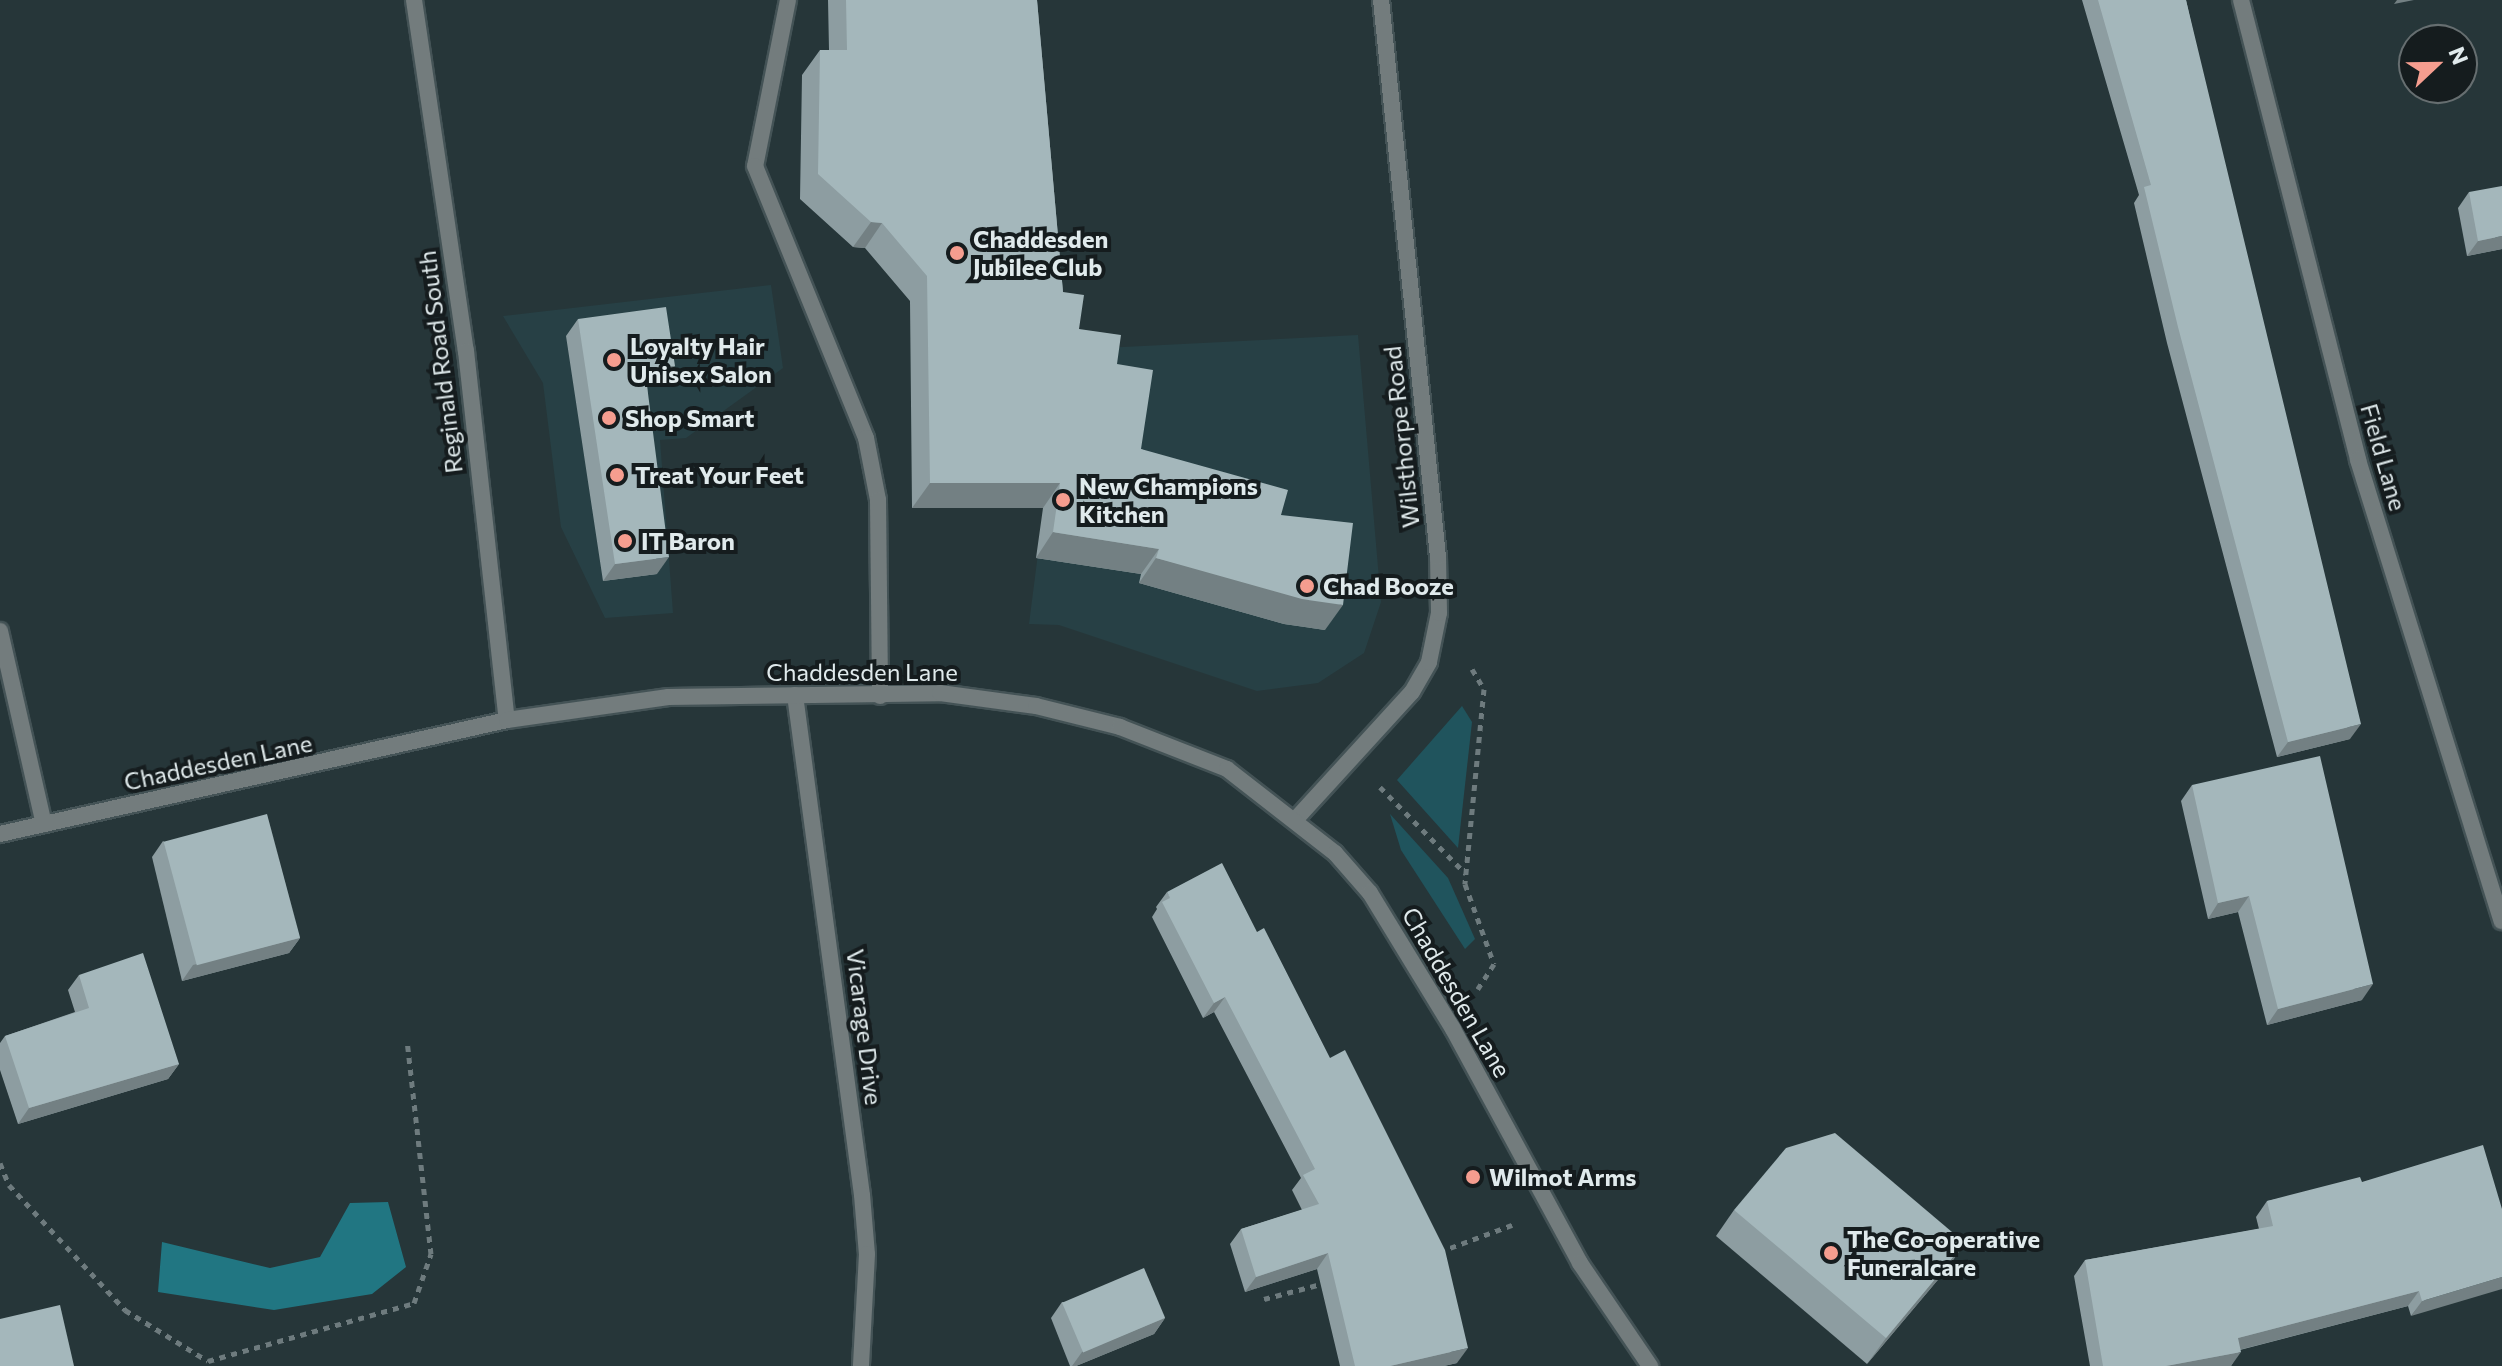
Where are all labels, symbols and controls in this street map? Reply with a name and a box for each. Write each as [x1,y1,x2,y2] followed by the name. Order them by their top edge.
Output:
[2398,24,2478,104] north arrow
[2443,43,2474,68] text: N
[973,225,1108,281] place label: Chaddesden Jubilee Club
[948,244,966,262] marker: Chaddesden Jubilee Club
[412,249,468,475] street label: Reginald Road South
[630,332,772,388] place label: Loyalty Hair Unisex Salon
[1377,345,1425,529] street label: Wilsthorpe Road
[605,351,623,369] marker: Loyalty Hair Unisex Salon
[2355,400,2413,514] street label: Field Lane
[625,404,754,432] place label: Shop Smart
[600,409,618,427] marker: Shop Smart
[635,461,804,489] place label: Treat Your Feet
[606,464,628,486] marker: Treat Your Feet
[1079,472,1258,528] place label: New Champions Kitchen
[1054,491,1072,509] marker: New Champions Kitchen
[641,527,735,555] place label: IT Baron
[616,532,634,550] marker: IT Baron
[1323,572,1454,600] place label: Chad Booze
[1298,577,1316,595] marker: Chad Booze
[766,658,958,686] street label: Chaddesden Lane
[121,728,315,796] street label: Chaddesden Lane
[1397,902,1517,1082] street label: Chaddesden Lane
[841,947,889,1107] street label: Vicarage Drive
[1489,1163,1637,1191] place label: Wilmot Arms
[1464,1168,1482,1186] marker: Wilmot Arms
[1847,1225,2040,1281] place label: The Co-operative Funeralcare
[1822,1244,1840,1262] marker: The Co-operative Funeralcare

